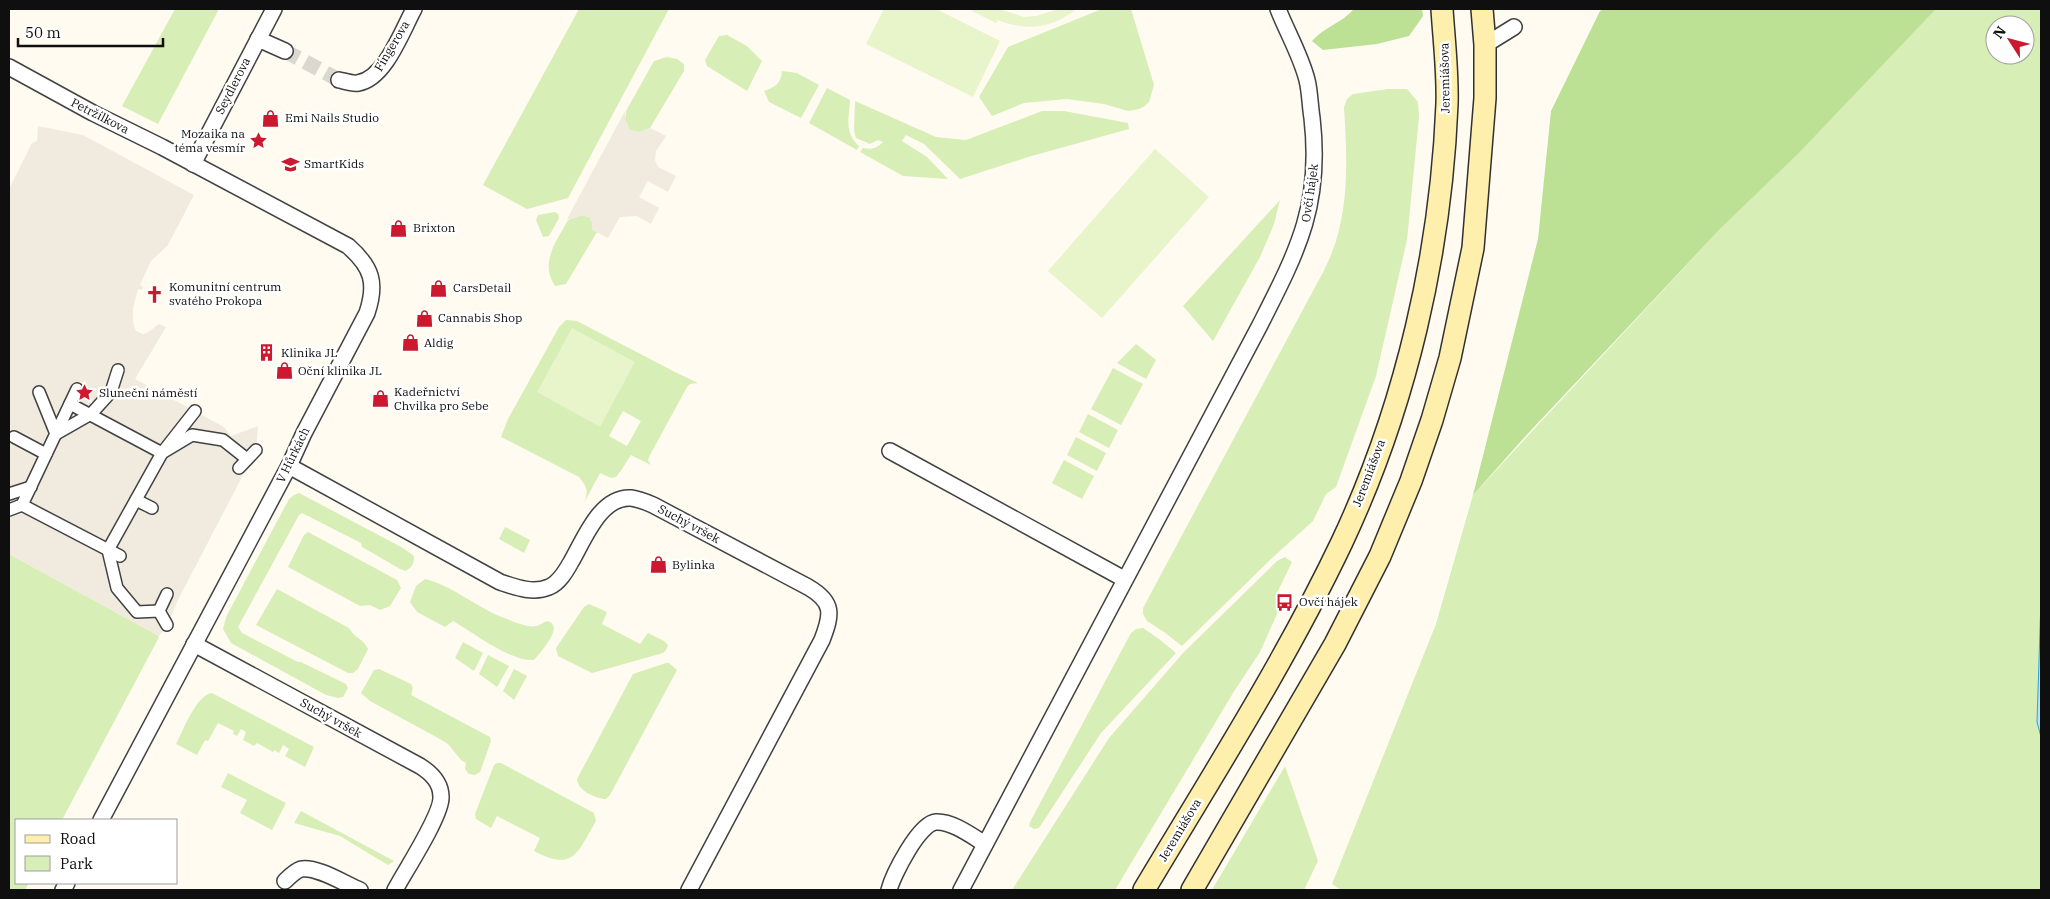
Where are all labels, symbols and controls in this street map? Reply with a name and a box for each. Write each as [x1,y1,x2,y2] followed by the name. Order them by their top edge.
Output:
[18,15,162,47] scale bar
[1985,15,2035,65] north arrow
[371,17,413,74] street label: Fingerova
[25,23,61,42] text: 50 m
[1989,23,2010,42] text: N
[1436,42,1453,113] street label: Jeremiášova
[212,54,253,117] street label: Seydlerova
[69,95,132,137] street label: Petržílkova
[261,108,281,128] shop icon: Emi Nails Studio
[285,110,379,125] place label: Emi Nails Studio
[174,126,246,155] place label: Mozaika na téma vesmír
[249,131,269,151] place icon: Mozaika na téma vesmír
[280,154,300,174] school or university icon: SmartKids
[304,156,364,171] place label: SmartKids
[1298,163,1321,223] street label: Ovčí hájek
[389,218,409,238] shop icon: Brixton
[413,220,456,235] place label: Brixton
[429,278,449,298] shop icon: CarsDetail
[169,279,282,308] place label: Komunitní centrum svatého Prokopa
[453,280,512,295] place label: CarsDetail
[145,284,165,304] church icon: Komunitní centrum svatého Prokopa
[414,308,434,328] shop icon: Cannabis Shop
[438,310,522,325] place label: Cannabis Shop
[400,333,420,353] shop icon: Aldig
[424,335,454,350] place label: Aldig
[257,343,277,363] building icon: Klinika JL
[281,345,337,360] place label: Klinika JL
[274,361,294,381] shop icon: Oční klinika JL
[298,363,382,378] place label: Oční klinika JL
[75,383,95,403] place icon: Sluneční náměstí
[394,384,489,413] place label: Kadeřnictví Chvilka pro Sebe
[99,385,198,400] place label: Sluneční náměstí
[370,389,390,409] shop icon: Kadeřnictví Chvilka pro Sebe
[273,424,313,485] street label: V Hůrkách
[1349,437,1388,508] street label: Jeremiášova
[656,501,723,546] street label: Suchý vršek
[648,555,668,575] shop icon: Bylinka
[672,557,715,572] place label: Bylinka
[1275,592,1295,612] bus stop icon: Ovčí hájek
[1299,594,1358,609] place label: Ovčí hájek
[298,694,365,741] street label: Suchý vršek
[1155,795,1204,864] street label: Jeremiášova
[15,819,178,884] legend
[60,829,96,848] text: Road
[60,854,93,873] text: Park

